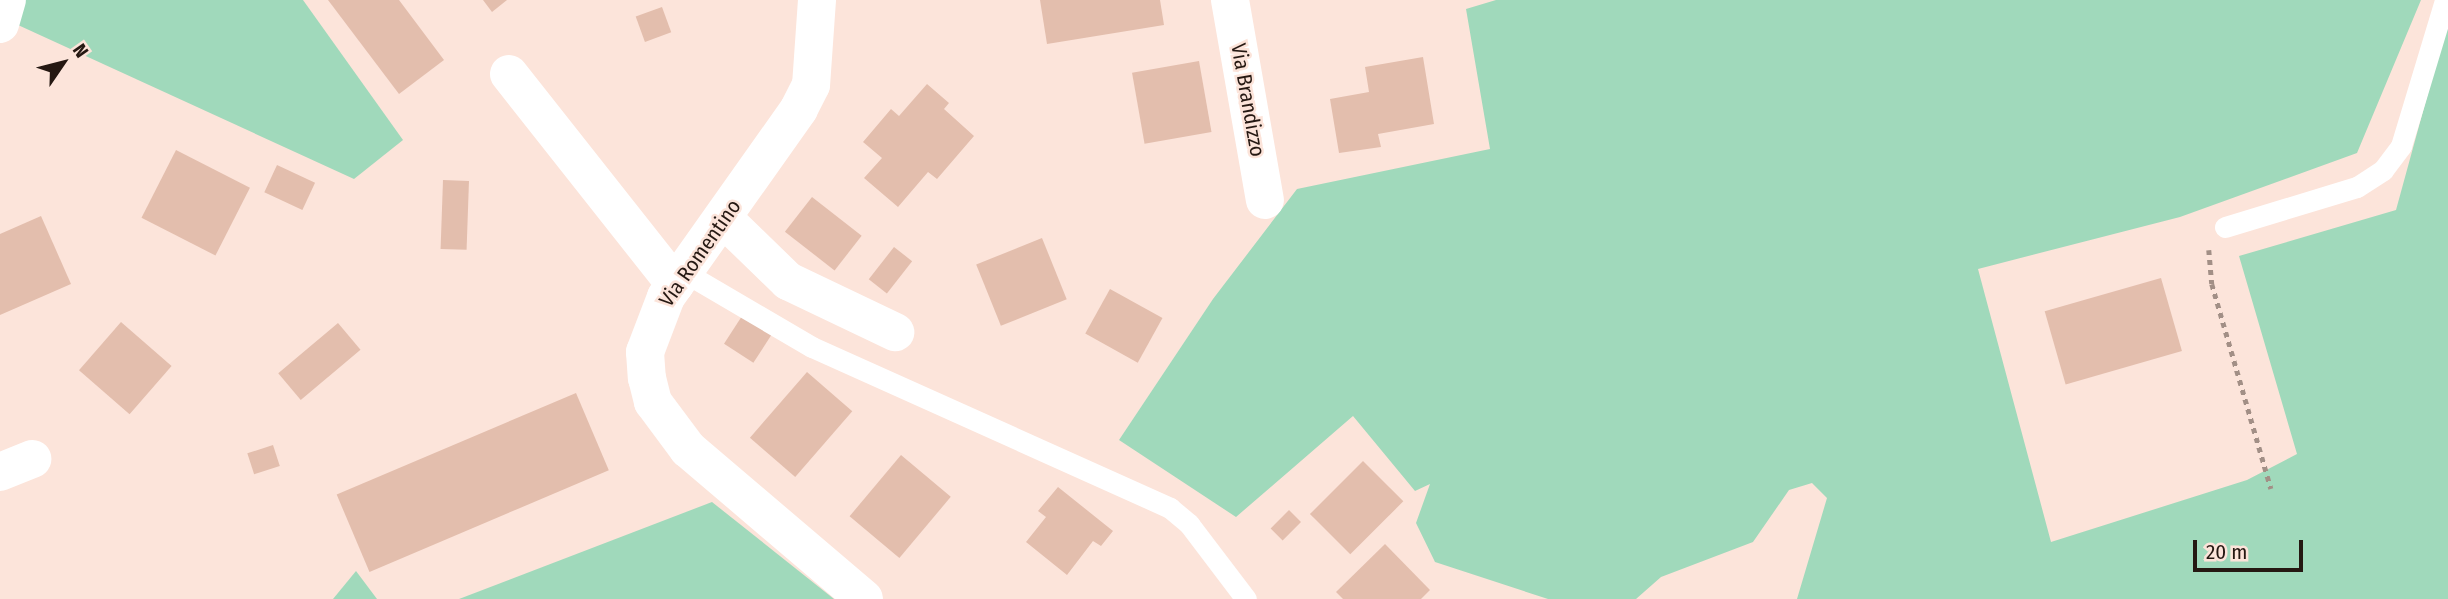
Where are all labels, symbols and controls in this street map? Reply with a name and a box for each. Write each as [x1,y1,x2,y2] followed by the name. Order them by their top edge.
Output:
[28,28,98,98] north arrow
[68,39,93,62] text: N
[1226,41,1270,159] street label: Via Brandizzo
[654,194,746,312] street label: Via Romentino
[2196,526,2306,570] scale bar
[2206,539,2247,565] text: 20 m

